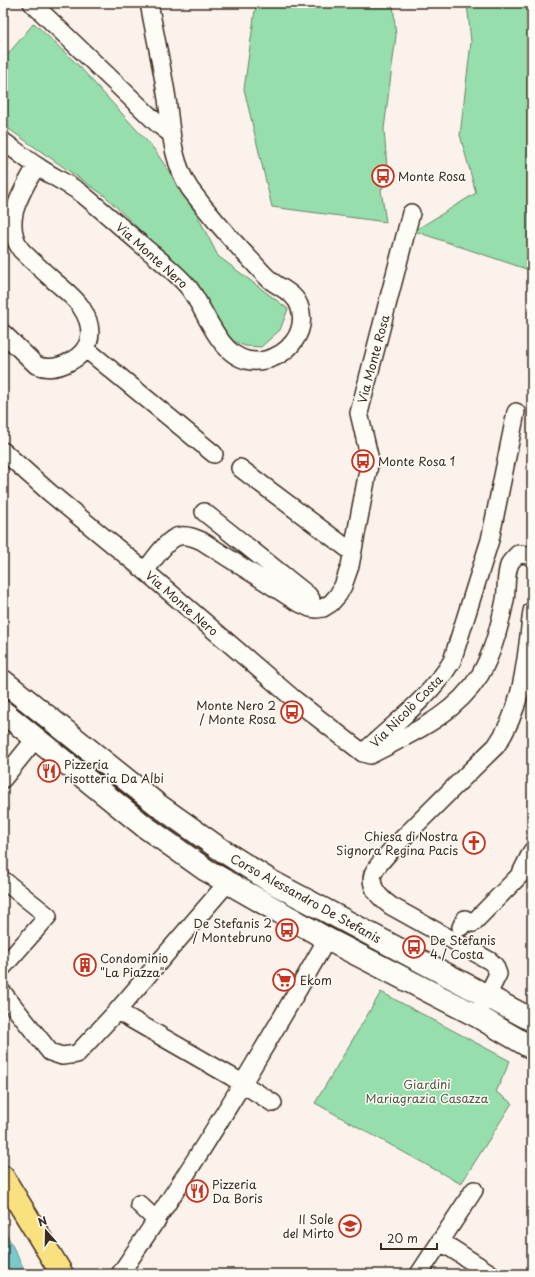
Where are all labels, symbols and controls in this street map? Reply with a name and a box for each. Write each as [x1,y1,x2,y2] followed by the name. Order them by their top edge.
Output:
[370,163,396,189] bus stop icon: Monte Rosa
[398,167,466,185] place label: Monte Rosa
[112,218,192,292] street label: Via Monte Nero
[353,312,394,405] street label: Via Monte Rosa
[350,448,376,474] bus stop icon: Monte Rosa 1
[378,452,455,470] place label: Monte Rosa 1
[142,566,223,640] street label: Via Monte Nero
[366,670,447,751] street label: Via Nicolò Costa
[196,696,277,728] place label: Monte Nero 2 / Monte Rosa
[279,699,305,725] bus stop icon: Monte Nero 2 / Monte Rosa
[64,755,164,787] place label: Pizzeria risotteria Da Albi
[36,758,62,784] restaurant icon: Pizzeria risotteria Da Albi
[336,827,459,859] place label: Chiesa di Nostra Signora Regina Pacis
[461,830,487,856] church icon: Chiesa di Nostra Signora Regina Pacis
[227,849,385,947] street label: Corso Alessandro De Stefanis
[193,914,272,946] place label: De Stefanis 2 / Montebruno
[274,917,300,943] bus stop icon: De Stefanis 2 / Montebruno
[430,931,496,963] place label: De Stefanis 4 / Costa
[401,934,427,960] bus stop icon: De Stefanis 4 / Costa
[100,949,168,981] place label: Condominio "La Piazza"
[72,952,98,978] building icon: Condominio "La Piazza"
[271,967,297,993] supermarket icon: Ekom
[300,971,332,989] place label: Ekom
[366,1075,489,1107] park label: Giardini Mariagrazia Casazza
[212,1175,263,1207] place label: Pizzeria Da Boris
[184,1178,210,1204] restaurant icon: Pizzeria Da Boris
[283,1210,334,1242] place label: Il Sole del Mirto
[26,1211,66,1251] north arrow
[35,1212,50,1231] text: N
[337,1213,363,1239] school or university icon: Il Sole del Mirto
[381,1225,437,1251] scale bar
[387,1229,418,1247] text: 20 m

